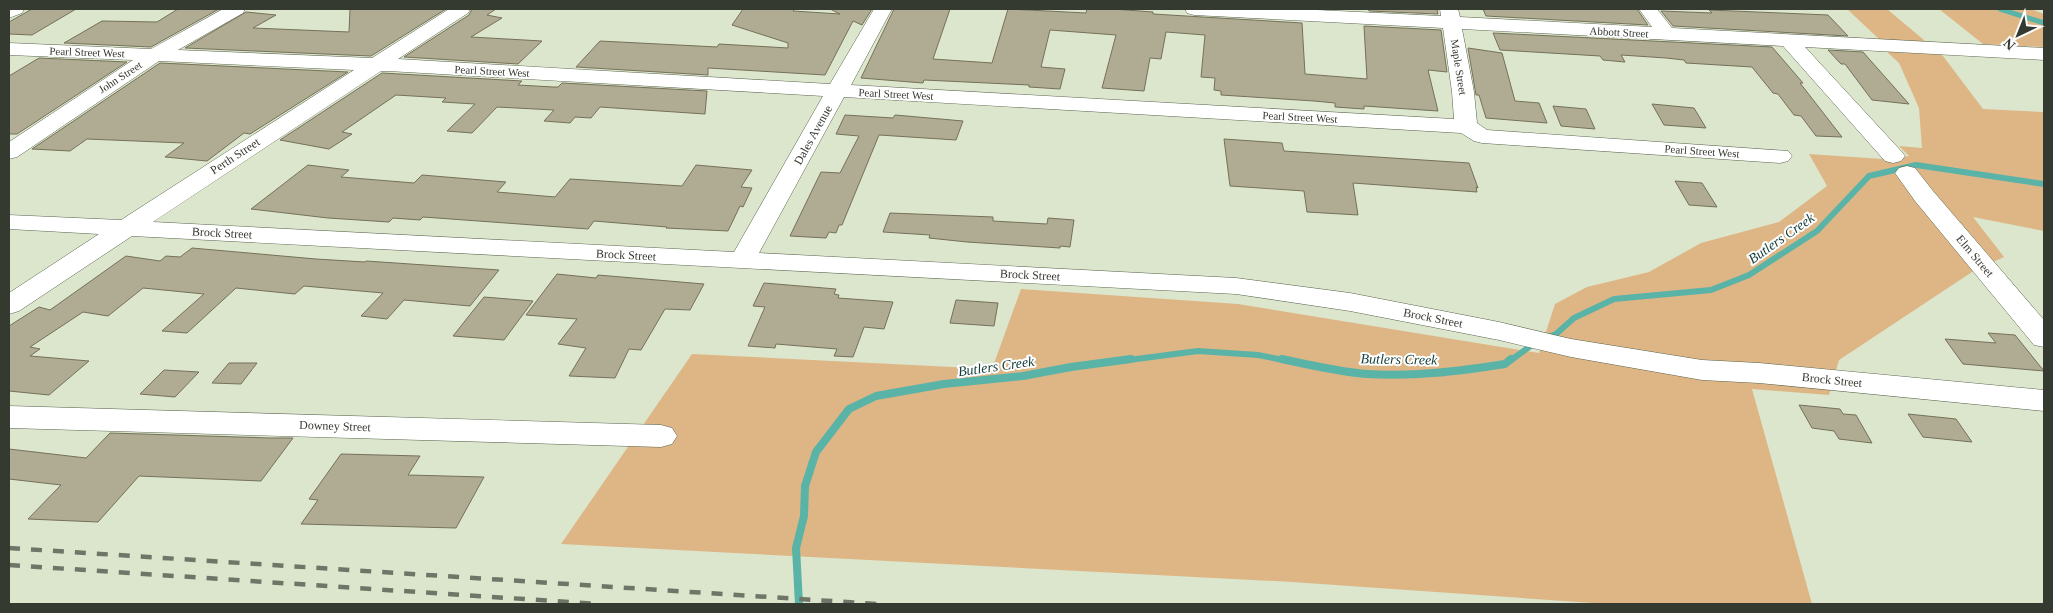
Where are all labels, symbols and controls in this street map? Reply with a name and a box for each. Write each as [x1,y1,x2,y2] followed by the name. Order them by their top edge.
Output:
[1993,10,2043,60] north arrow
[1589,24,1649,40] street label: Abbott Street
[2001,35,2018,53] text: N
[1449,38,1469,96] street label: Maple Street
[49,45,125,59] street label: Pearl Street West
[96,59,144,95] street label: John Street
[454,63,530,79] street label: Pearl Street West
[858,86,934,102] street label: Pearl Street West
[791,103,835,167] street label: Dales Avenue
[1262,109,1338,125] street label: Pearl Street West
[208,134,263,177] street label: Perth Street
[1664,142,1740,160] street label: Pearl Street West
[1746,210,1818,267] water label: Butlers Creek
[192,224,253,242] street label: Brock Street
[1953,232,1997,281] street label: Elm Street
[596,246,657,264] street label: Brock Street
[1000,266,1061,284] street label: Brock Street
[1402,305,1465,331] street label: Brock Street
[1360,351,1438,368] water label: Butlers Creek
[957,354,1036,379] water label: Butlers Creek
[1801,370,1863,390] street label: Brock Street
[299,418,372,434] street label: Downey Street

